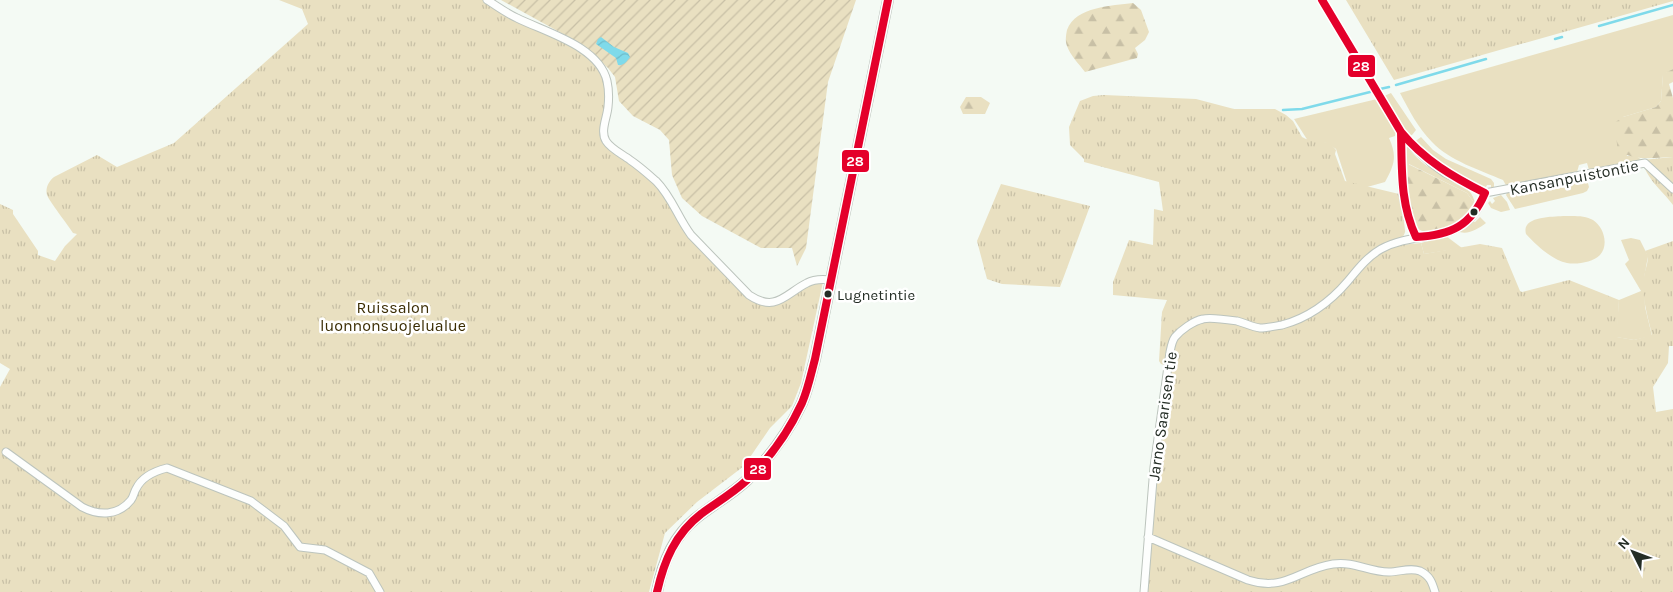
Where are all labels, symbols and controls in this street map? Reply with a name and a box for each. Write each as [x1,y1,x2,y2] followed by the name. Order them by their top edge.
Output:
[1347,54,1376,78] line badge: 28
[1352,58,1370,75] text: 28
[841,149,870,173] line badge: 28
[846,153,864,170] text: 28
[1508,156,1640,199] street label: Kansanpuistontie
[1469,207,1479,217] unlabelled marker
[837,286,915,304] place label: Lugnetintie
[823,289,833,299] marker: Lugnetintie
[320,298,466,335] park label: Ruissalon luonnonsuojelualue
[1144,350,1181,482] street label: Jarno Saarisen tie
[743,457,772,481] line badge: 28
[749,461,767,478] text: 28
[1608,527,1658,577] north arrow
[1614,534,1633,553] text: N

